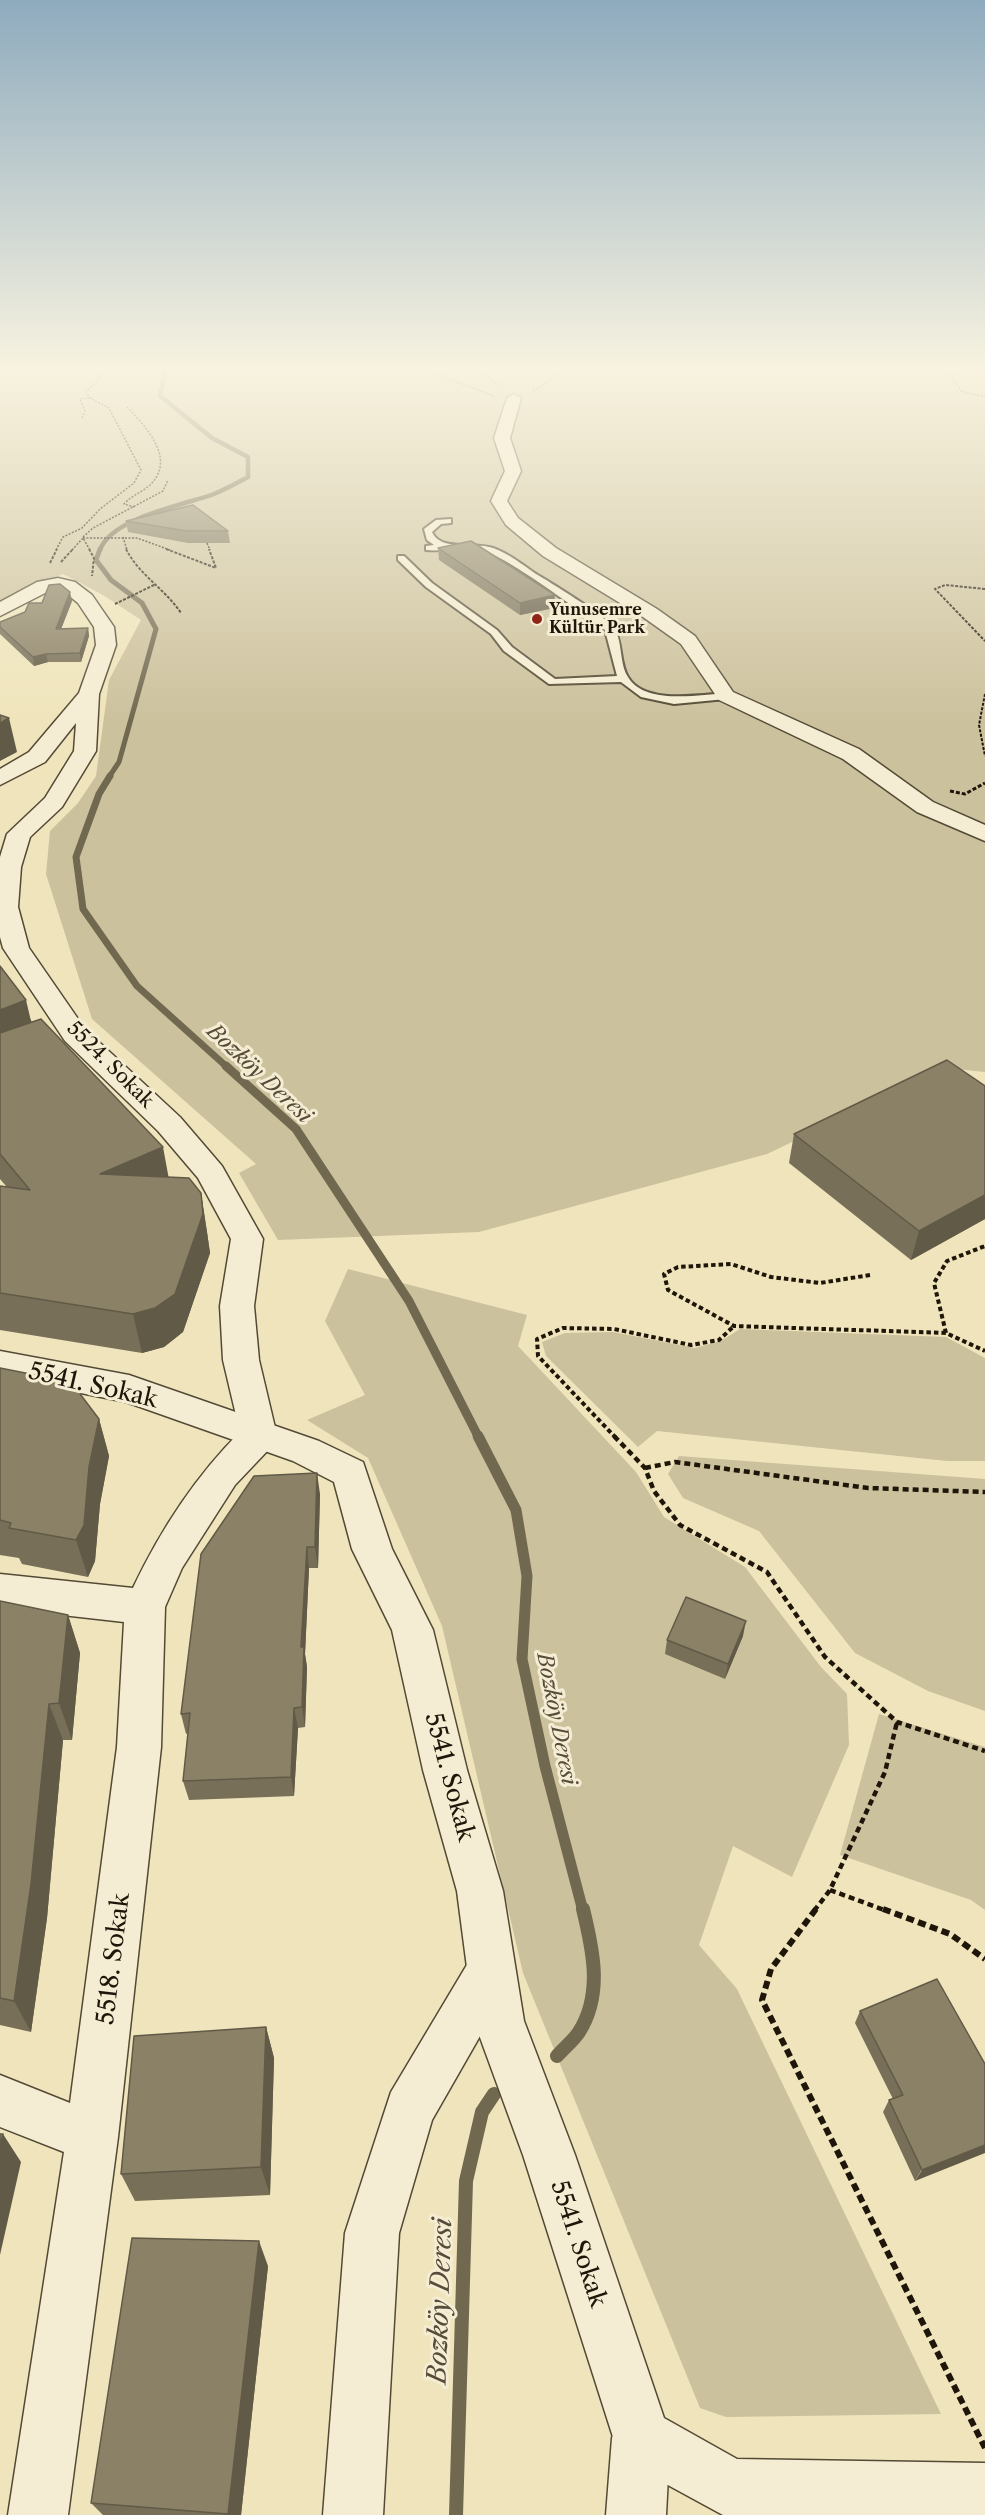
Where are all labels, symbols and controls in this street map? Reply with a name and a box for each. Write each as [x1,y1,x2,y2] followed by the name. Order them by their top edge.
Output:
[549,600,645,638] place label: Yunusemre Kültür Park
[530,612,544,626] marker: Yunusemre Kültür Park
[62,1017,158,1113] street label: 5524. Sokak
[201,1019,317,1129] water label: Bozköy Deresi
[26,1357,160,1415] street label: 5541. Sokak
[531,1651,581,1787] water label: Bozköy Deresi
[418,1710,480,1844] street label: 5541. Sokak
[92,1892,136,2026] street label: 5518. Sokak
[544,2177,612,2311] street label: 5541. Sokak
[423,2217,459,2385] water label: Bozköy Deresi

